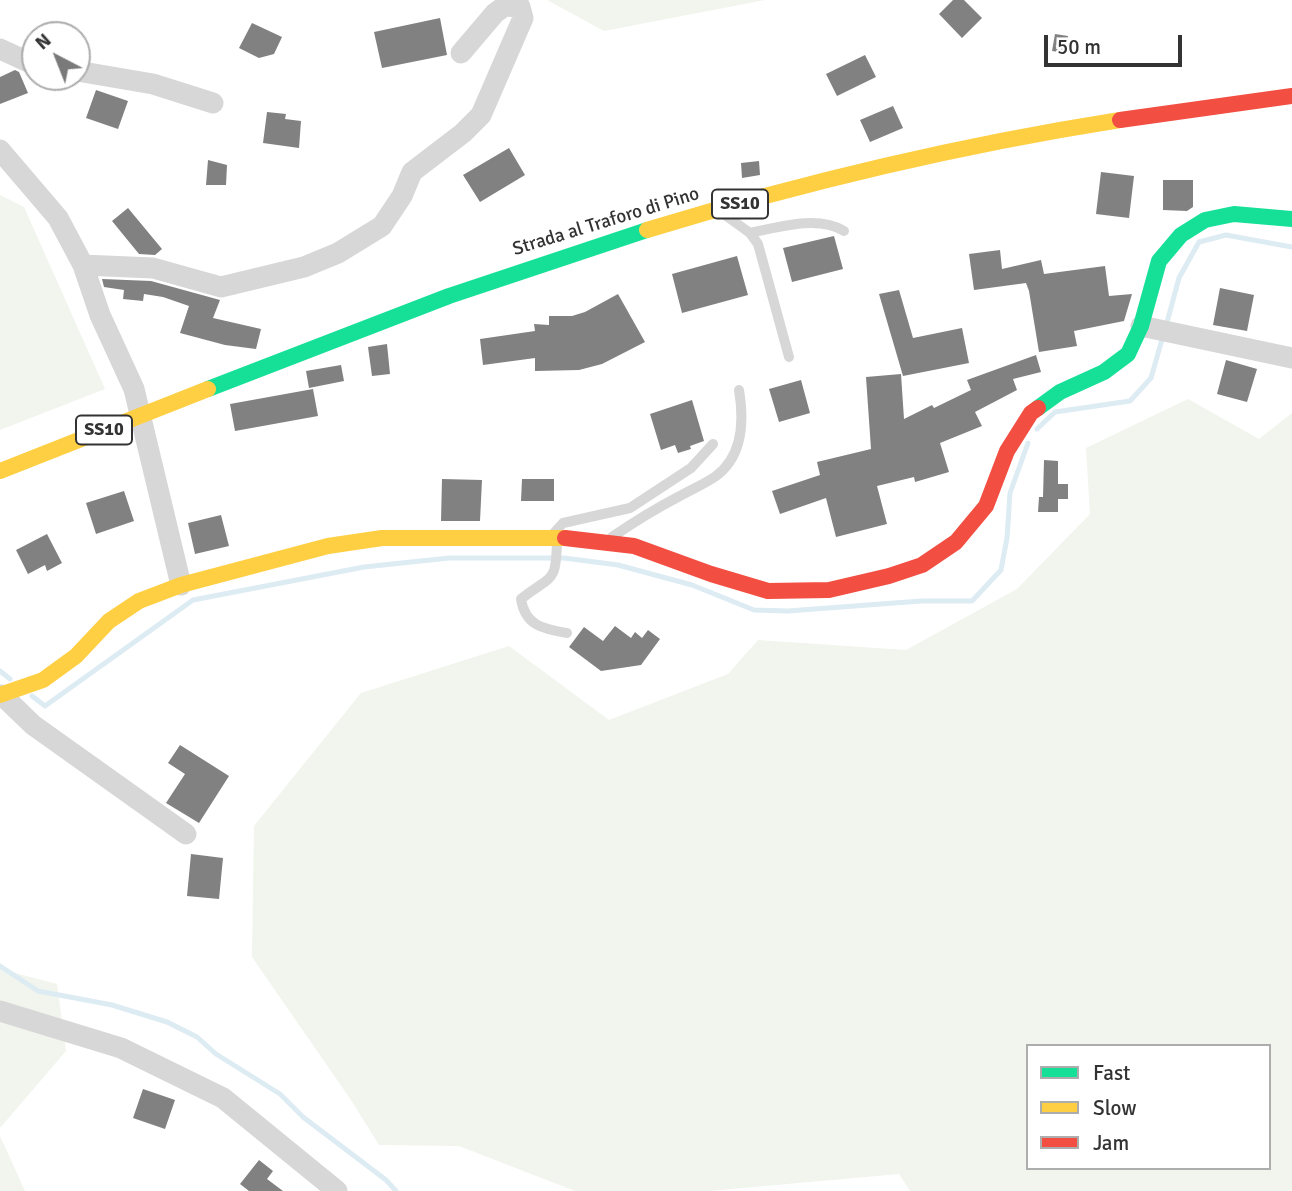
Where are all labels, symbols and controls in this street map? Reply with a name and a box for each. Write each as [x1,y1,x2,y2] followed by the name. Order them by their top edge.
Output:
[21,21,91,91] north arrow
[1047,21,1185,65] scale bar
[30,29,56,55] text: N
[1057,34,1101,60] text: 50 m
[510,183,702,261] street label: Strada al Traforo di Pino
[712,190,768,218] road number: SS10
[76,416,132,444] road number: SS10
[1026,1044,1271,1170] legend
[1093,1060,1130,1086] text: Fast
[1093,1095,1137,1121] text: Slow
[1093,1130,1129,1156] text: Jam

